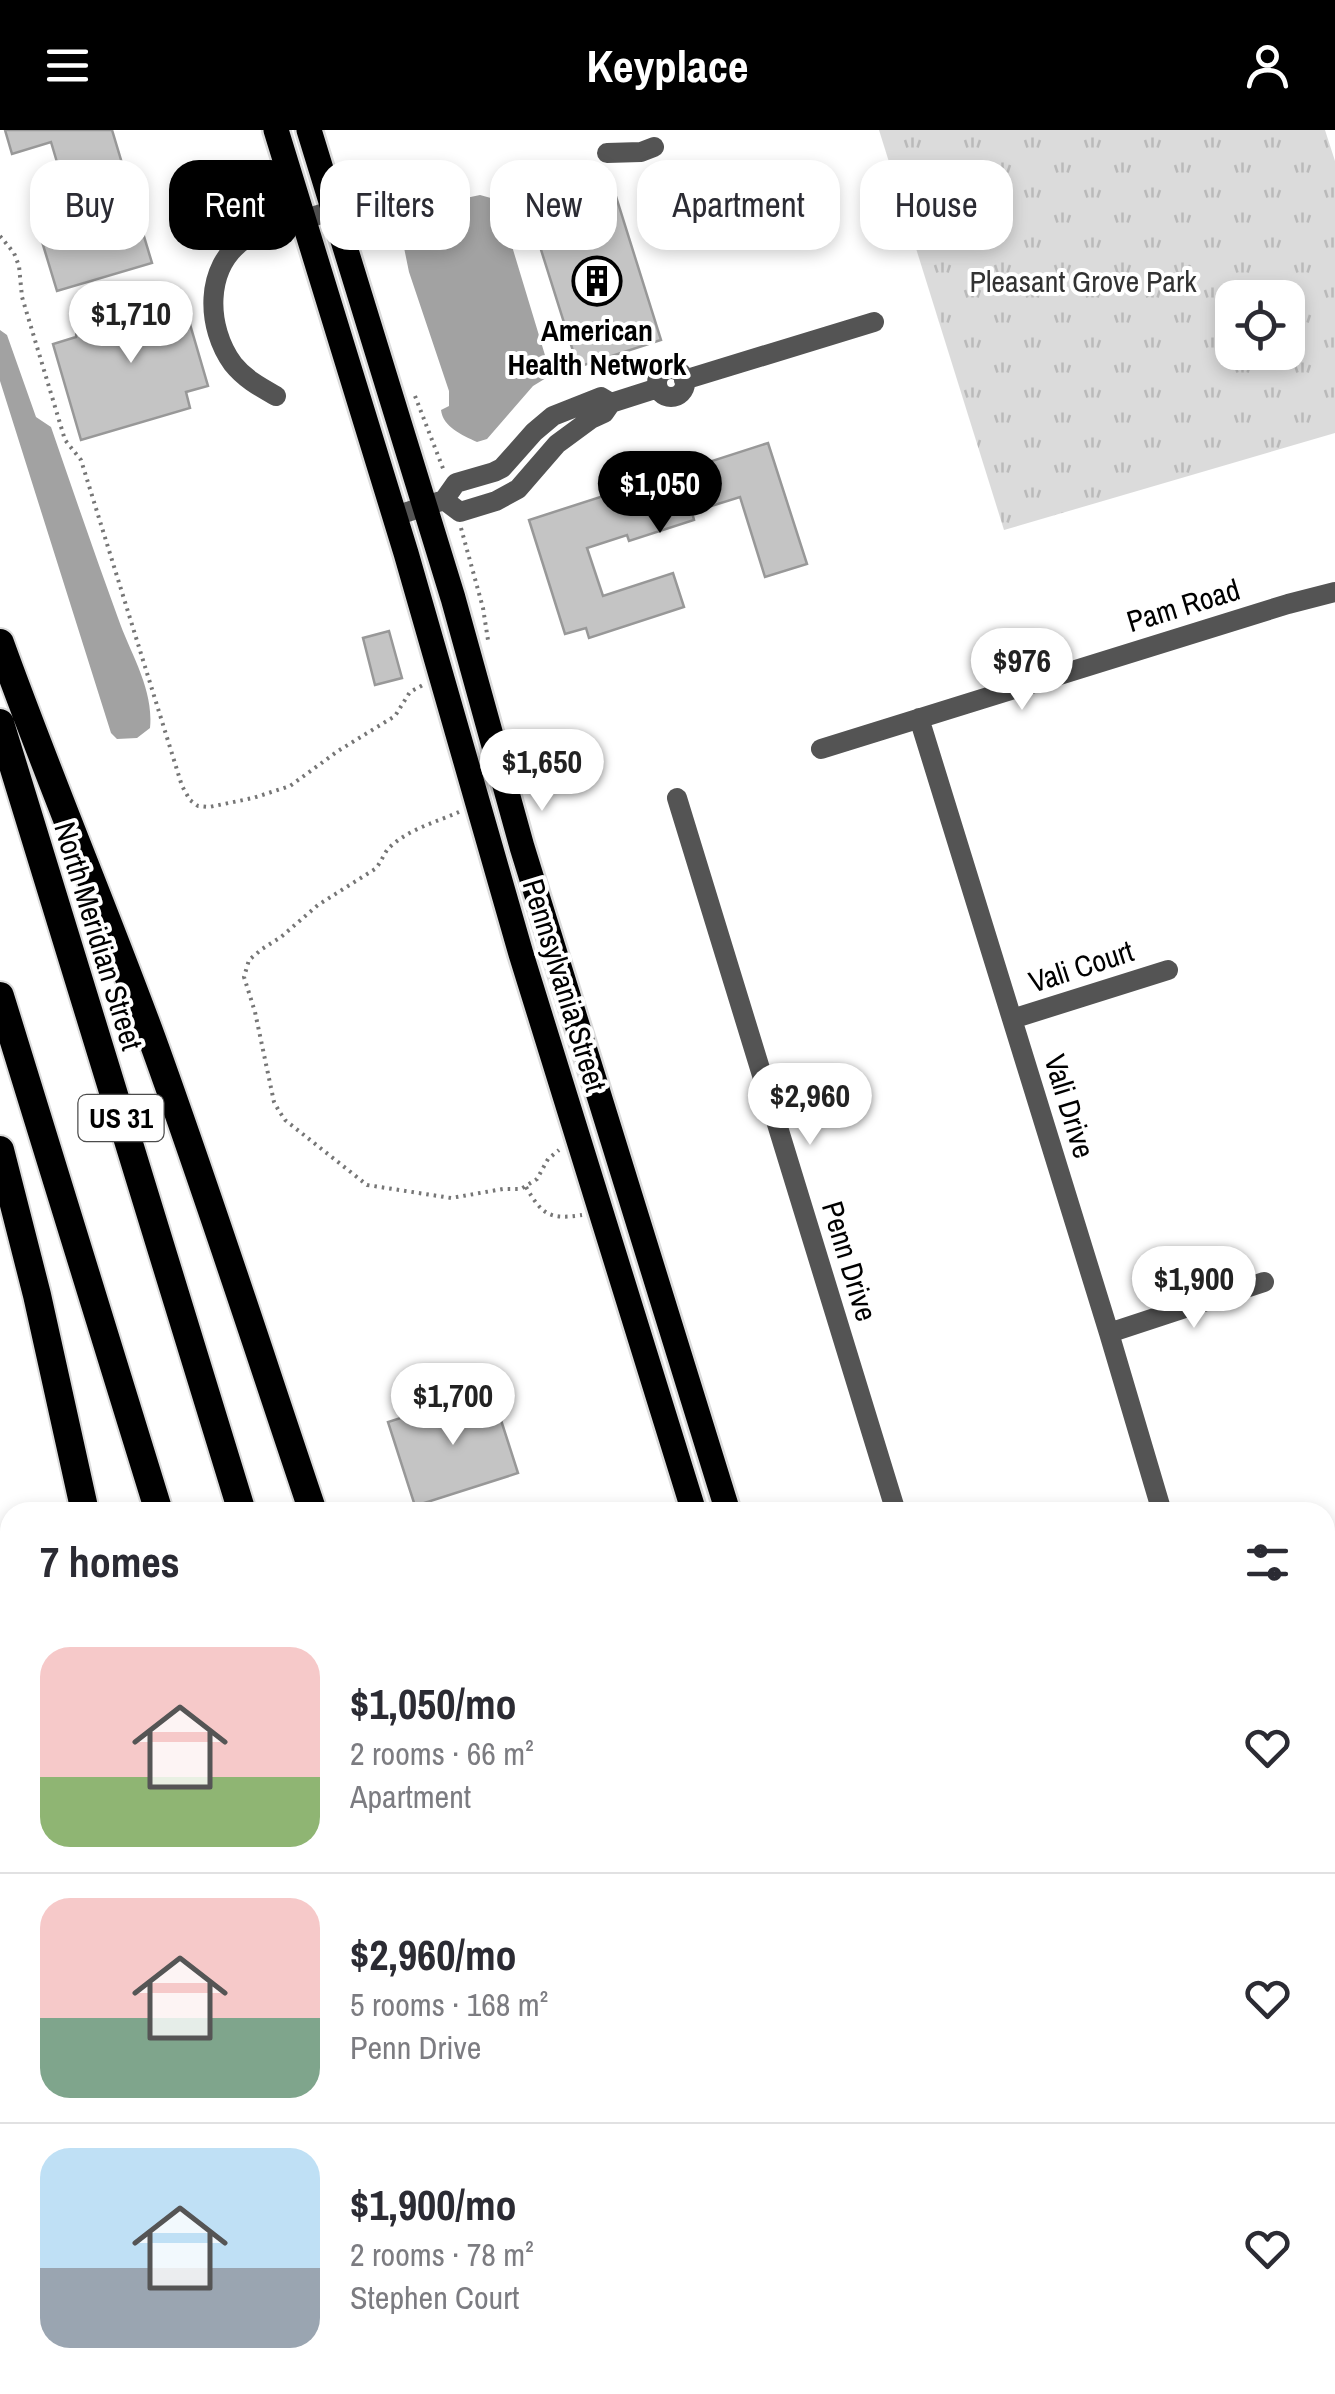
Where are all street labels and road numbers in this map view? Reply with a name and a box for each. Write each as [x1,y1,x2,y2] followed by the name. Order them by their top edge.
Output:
[1122,569,1244,641] street label: Pam Road
[45,817,153,1055] street label: North Meridian Street
[514,874,616,1096] street label: Pennsylvania Street
[1024,930,1138,1002] street label: Vali Court
[1035,1049,1105,1163] street label: Vali Drive
[78,1095,164,1141] road number: US 31
[813,1196,887,1326] street label: Penn Drive

